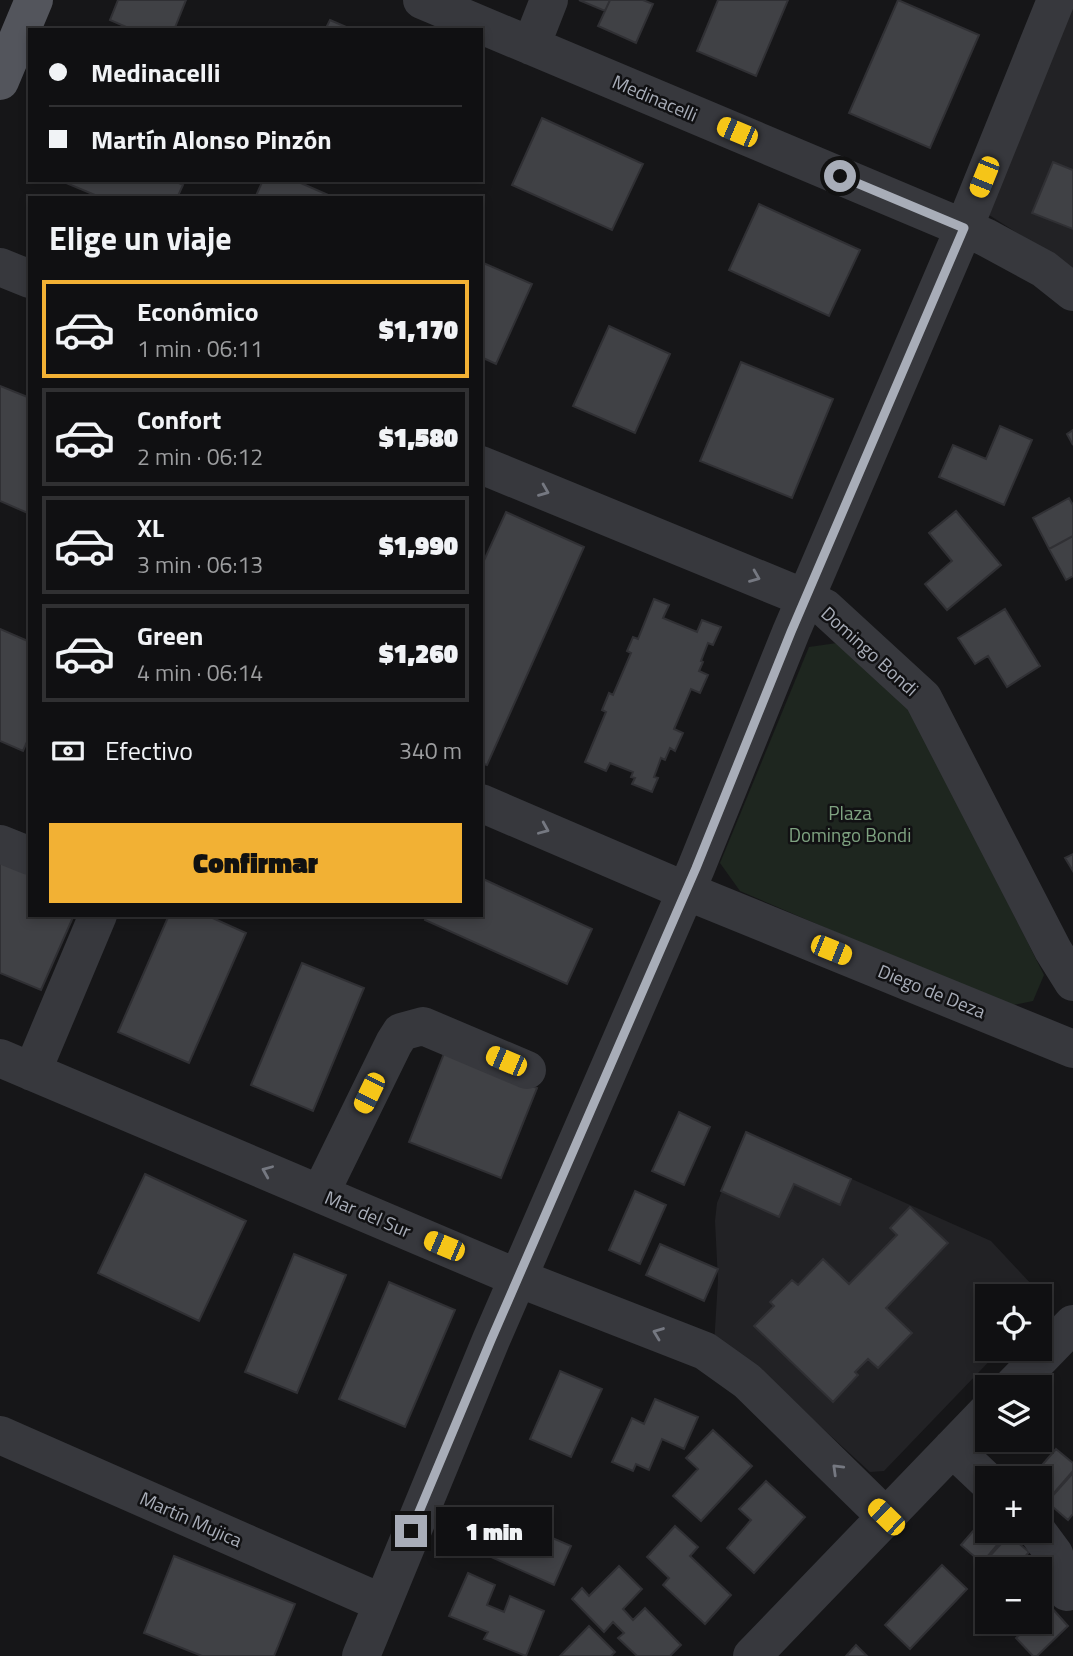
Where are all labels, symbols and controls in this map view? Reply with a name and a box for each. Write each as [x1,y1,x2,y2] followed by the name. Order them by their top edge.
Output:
[91,53,221,92] text: Medinacelli
[608,67,702,128] street label: Medinacelli
[714,114,761,150] car
[91,120,332,159] text: Martín Alonso Pinzón
[967,154,1002,200] car
[824,160,856,192] route start
[49,214,232,262] text: Elige un viaje
[137,292,259,331] text: Económico
[53,298,116,361] icon: car
[379,310,458,349] text: $1,170
[137,331,263,366] text: 1 min · 06:11
[137,400,221,439] text: Confort
[53,406,116,469] icon: car
[379,418,458,457] text: $1,580
[137,439,263,474] text: 2 min · 06:12
[538,482,550,496] one-way arrow
[137,508,164,547] text: XL
[53,514,116,577] icon: car
[379,526,458,565] text: $1,990
[137,547,263,582] text: 3 min · 06:13
[747,569,760,583] one-way arrow
[815,599,926,702] street label: Domingo Bondi
[137,616,203,655] text: Green
[53,622,116,685] icon: car
[379,634,458,673] text: $1,260
[137,655,263,690] text: 4 min · 06:14
[105,731,193,770] text: Efectivo
[49,732,87,770] icon: cash
[399,733,462,768] text: 340 m
[789,798,911,849] park label: Plaza Domingo Bondi
[537,821,549,835] one-way arrow
[49,823,462,903] button: Confirmar
[808,932,855,968] car
[874,956,991,1025] street label: Diego de Deza
[483,1043,530,1079] car
[351,1070,388,1116] car
[261,1165,274,1179] one-way arrow
[320,1182,416,1245] street label: Mar del Sur
[421,1228,468,1264] car
[975,1284,1052,1634] map controls
[975,1284,1052,1361] button: locate
[653,1327,665,1341] one-way arrow
[975,1375,1052,1452] button: layers
[832,1464,845,1477] one-way arrow
[975,1466,1052,1543] button: +
[135,1483,248,1554] street label: Martín Mujica
[864,1495,909,1539] car
[436,1506,551,1556] callout: 1 min
[465,1514,523,1549] text: 1 min
[395,1515,427,1547] route end
[975,1557,1052,1634] button: −

